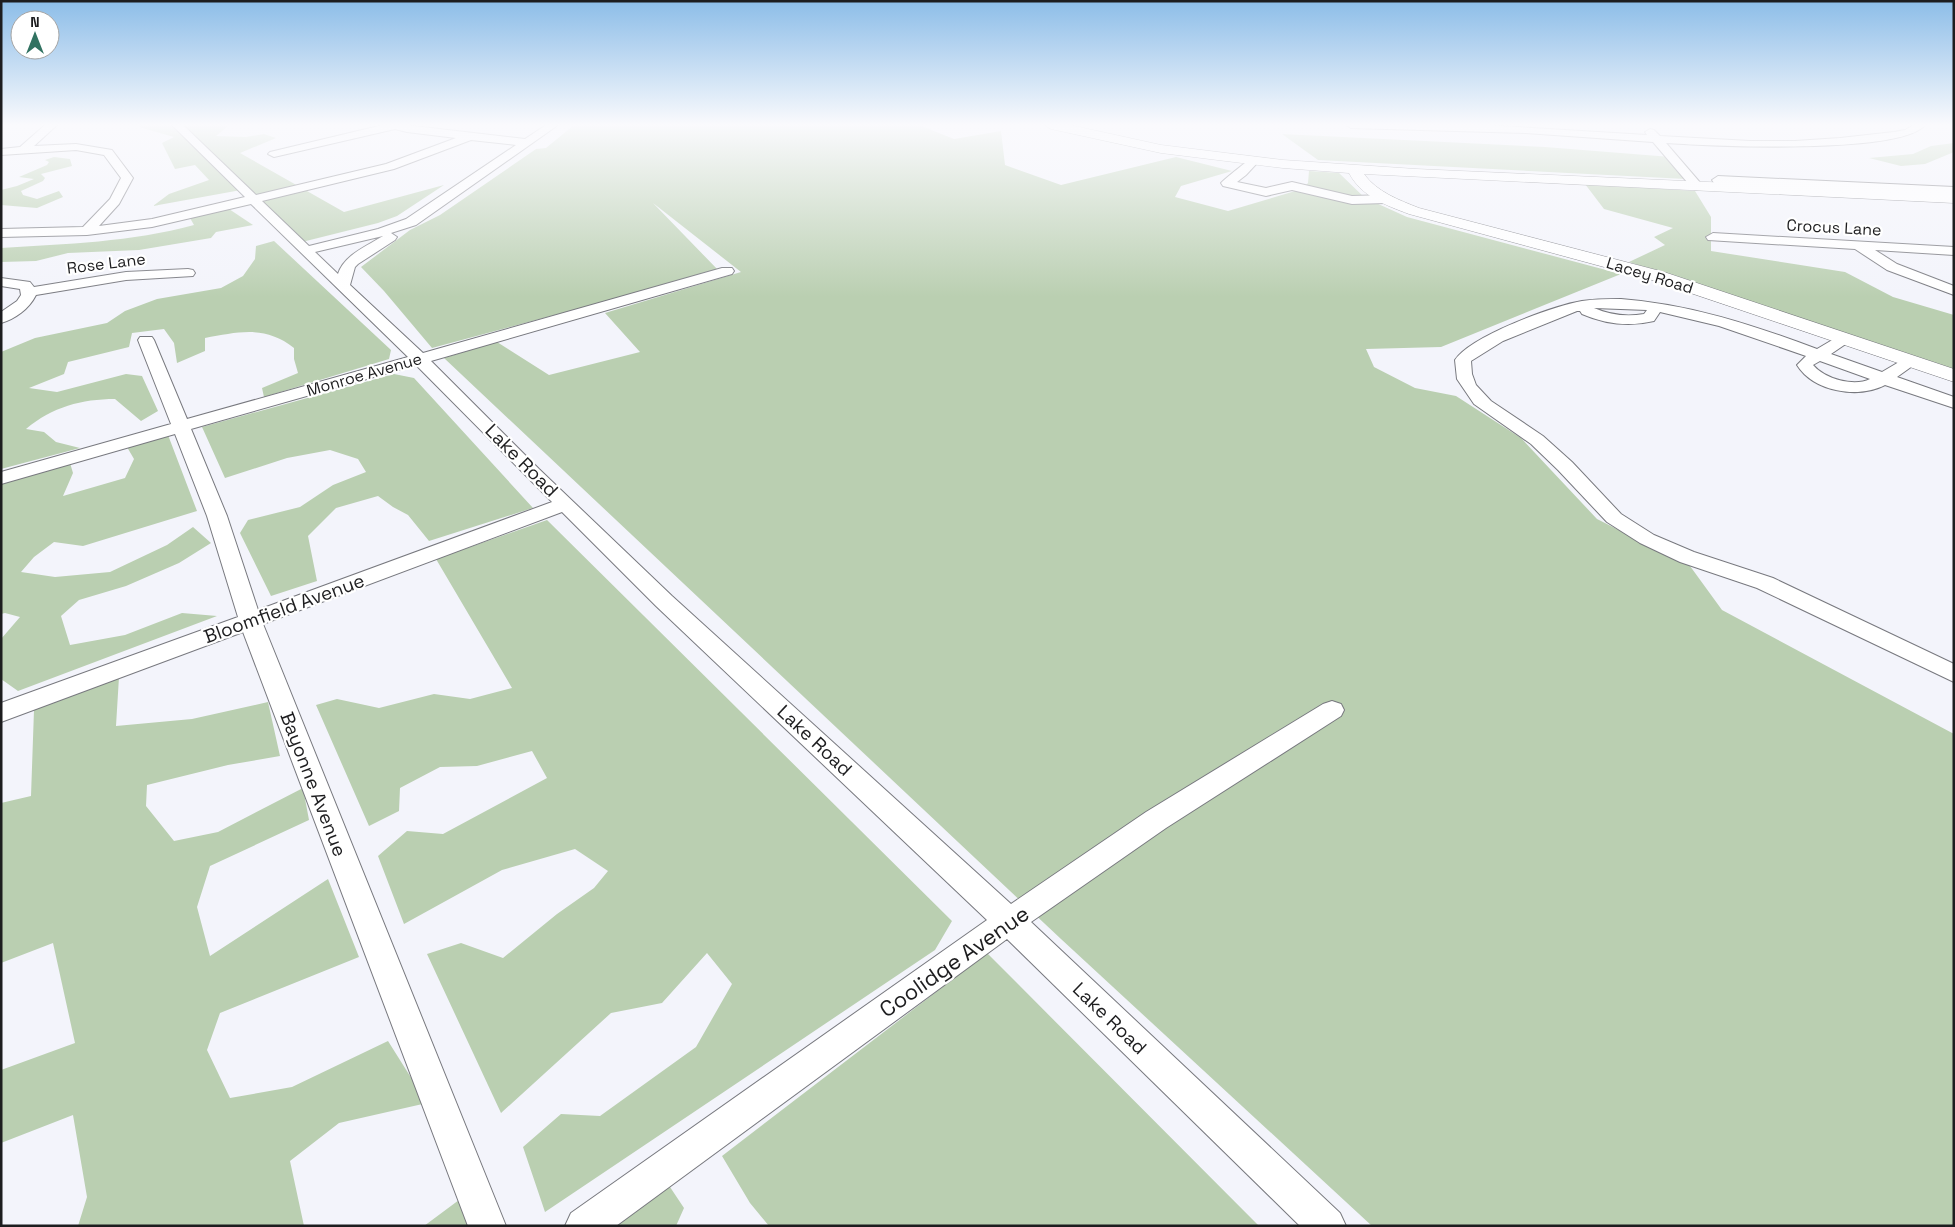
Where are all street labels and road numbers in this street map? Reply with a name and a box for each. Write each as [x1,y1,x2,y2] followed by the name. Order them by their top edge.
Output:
[1786,215,1882,240] street label: Crocus Lane
[65,248,147,279] street label: Rose Lane
[1604,252,1696,299] street label: Lacey Road
[304,348,424,401] street label: Monroe Avenue
[480,418,564,502] street label: Lake Road
[200,568,368,649] street label: Bloomfield Avenue
[772,699,857,781] street label: Lake Road
[274,708,353,860] street label: Bayonne Avenue
[874,899,1034,1023] street label: Coolidge Avenue
[1067,977,1152,1060] street label: Lake Road

